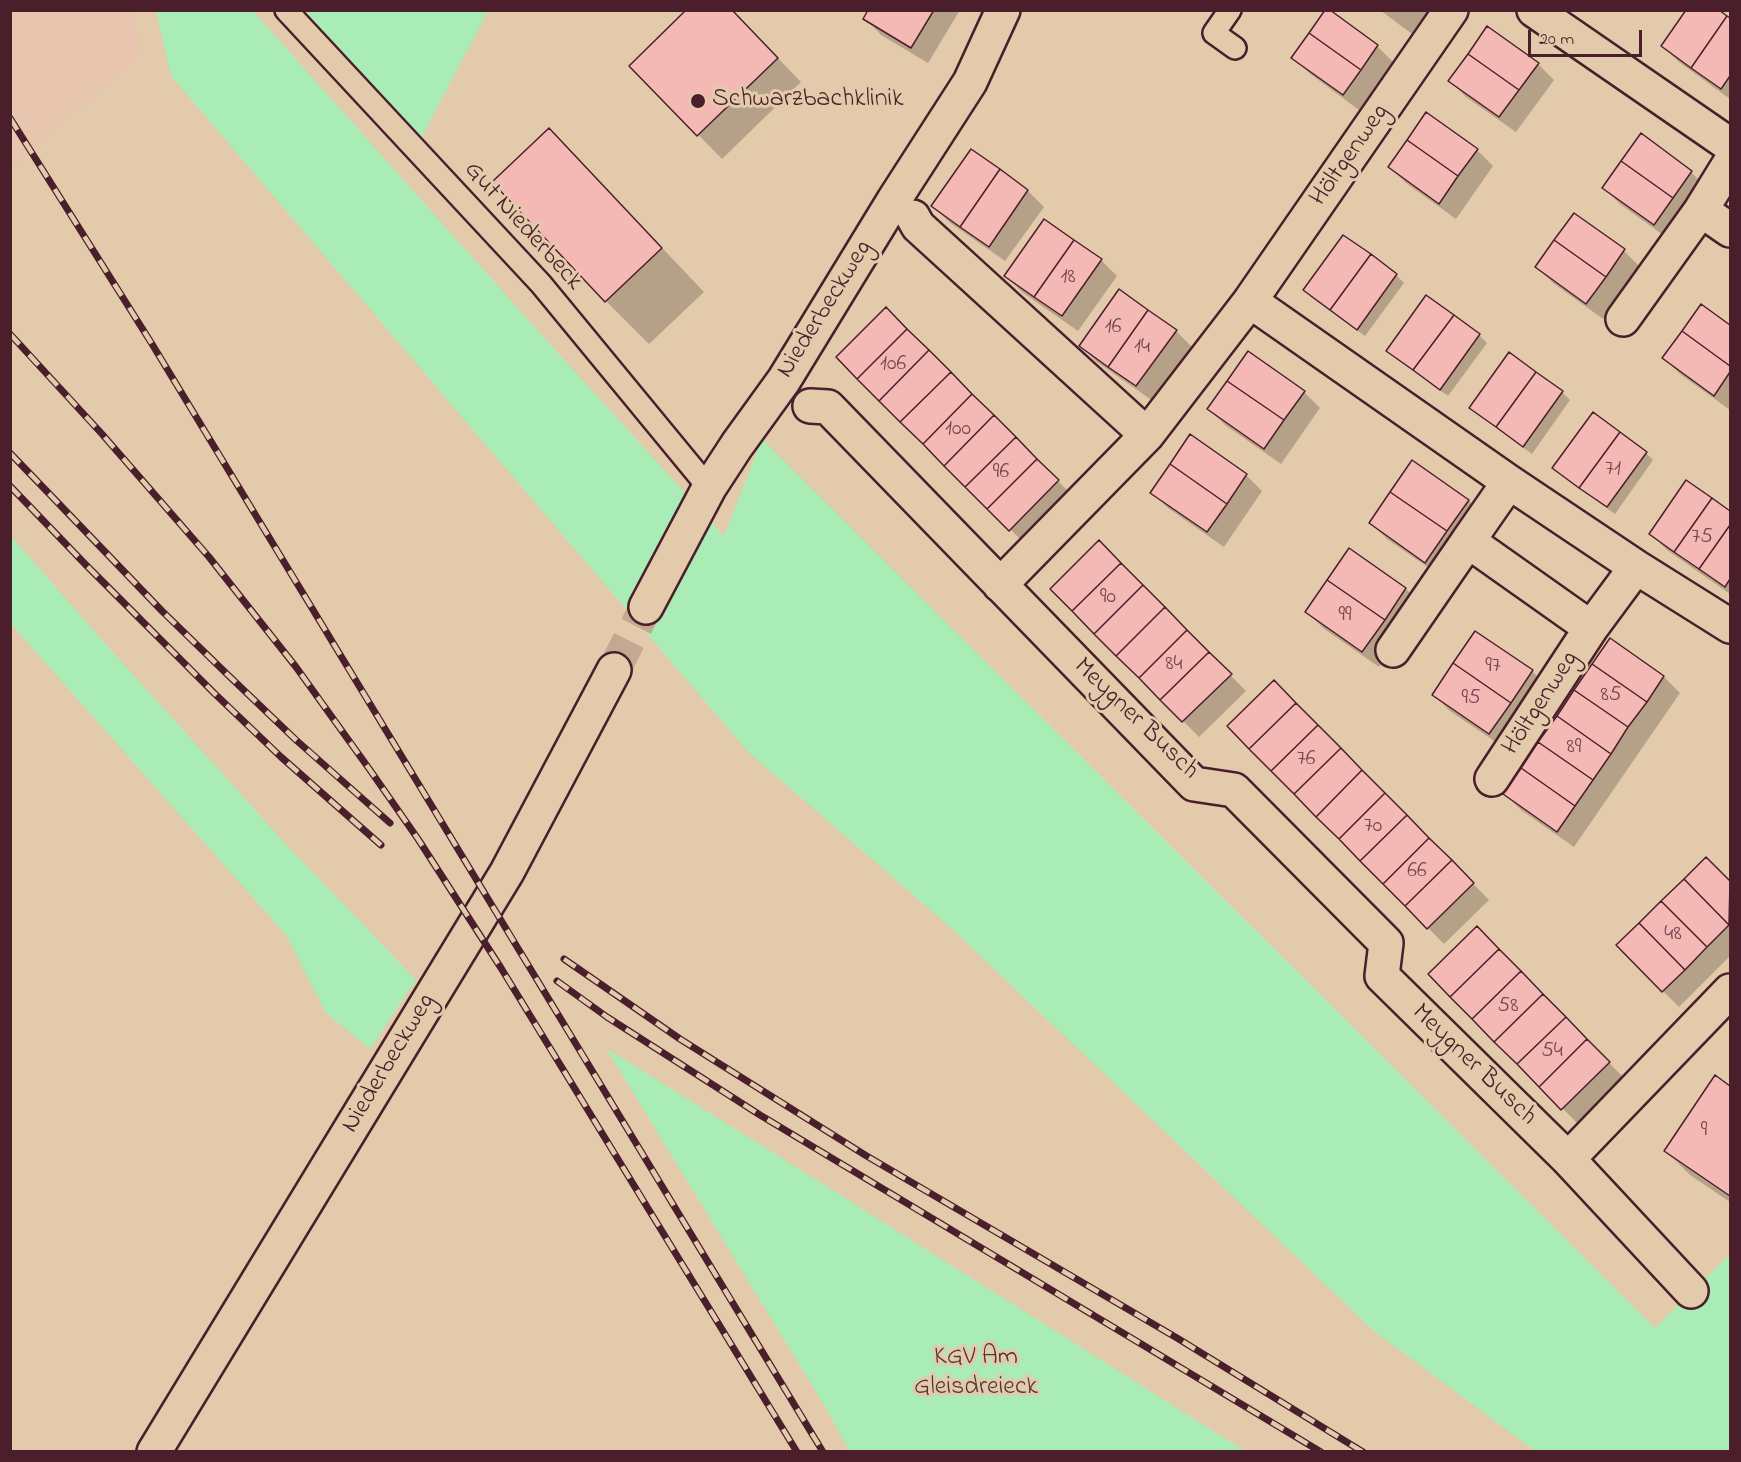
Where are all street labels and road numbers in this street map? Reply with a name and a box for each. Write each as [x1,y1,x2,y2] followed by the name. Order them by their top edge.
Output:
[1305,99,1397,213] street label: Höltgenweg
[456,156,588,298] street label: Gut Niederbeck
[771,235,881,385] street label: Niederbeckweg
[1497,646,1587,762] street label: Höltgenweg
[1066,652,1204,788] street label: Meygner Busch
[336,989,444,1139] street label: Niederbeckweg
[1404,998,1542,1134] street label: Meygner Busch

